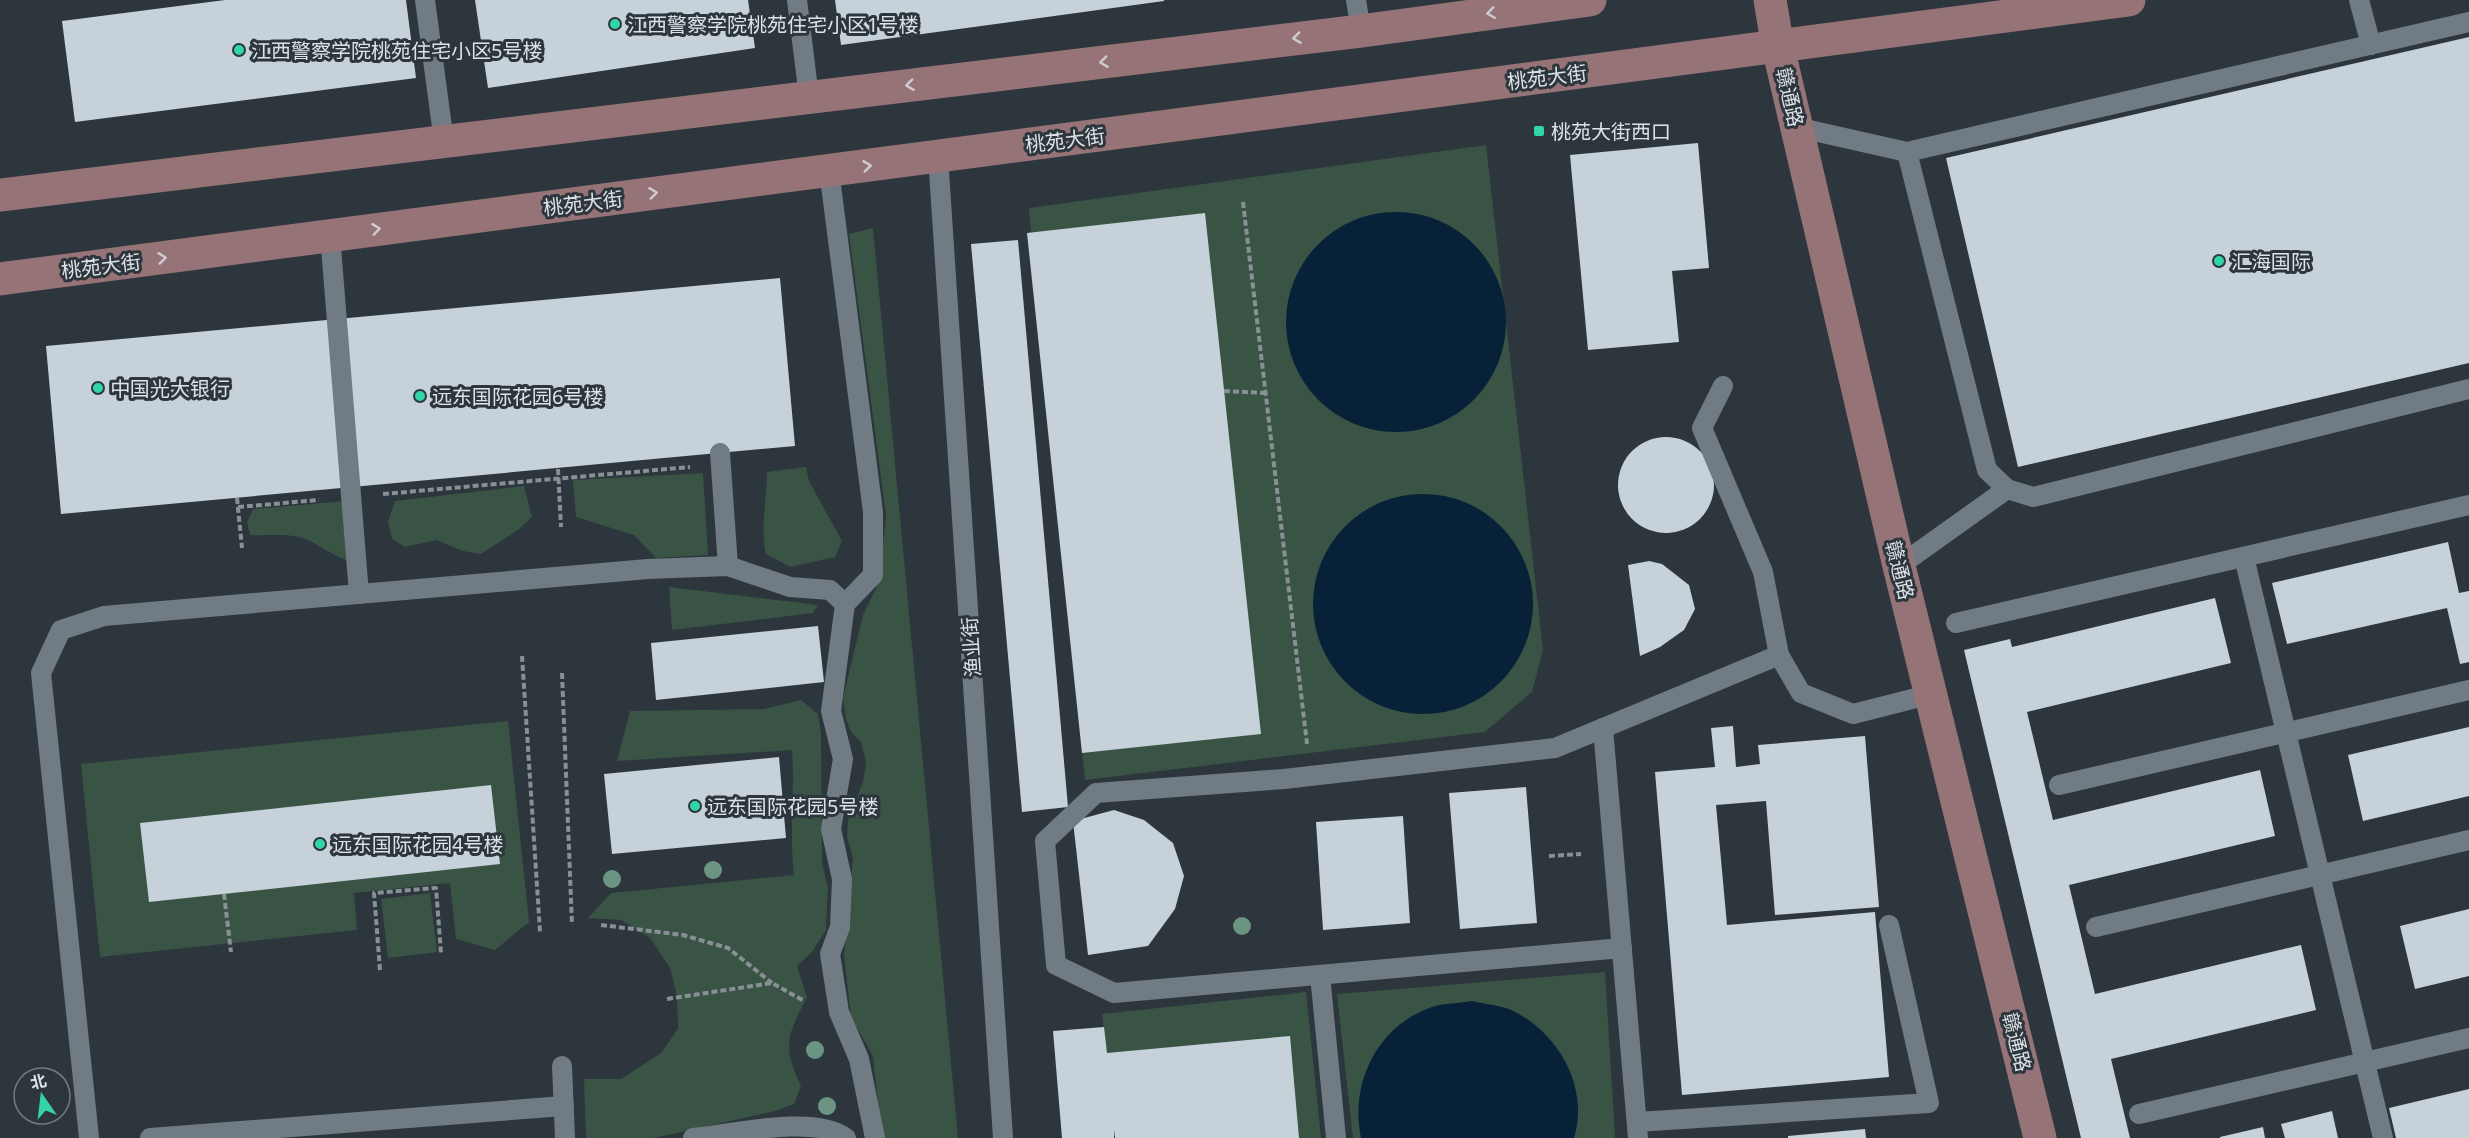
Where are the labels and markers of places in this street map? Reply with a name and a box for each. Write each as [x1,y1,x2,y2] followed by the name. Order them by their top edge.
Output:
[627,11,918,38] place label: 江西警察学院桃苑住宅小区1号楼
[608,17,622,31] marker: 江西警察学院桃苑住宅小区1号楼
[251,37,542,64] place label: 江西警察学院桃苑住宅小区5号楼
[232,43,246,57] marker: 江西警察学院桃苑住宅小区5号楼
[1551,118,1671,145] place label: 桃苑大街西口
[1532,124,1546,138] marker: 桃苑大街西口
[2231,248,2311,275] place label: 汇海国际
[2212,254,2226,268] marker: 汇海国际
[110,375,230,402] place label: 中国光大银行
[91,381,105,395] marker: 中国光大银行
[432,383,603,410] place label: 远东国际花园6号楼
[413,389,427,403] marker: 远东国际花园6号楼
[707,793,878,820] place label: 远东国际花园5号楼
[688,799,702,813] marker: 远东国际花园5号楼
[332,831,503,858] place label: 远东国际花园4号楼
[313,837,327,851] marker: 远东国际花园4号楼

